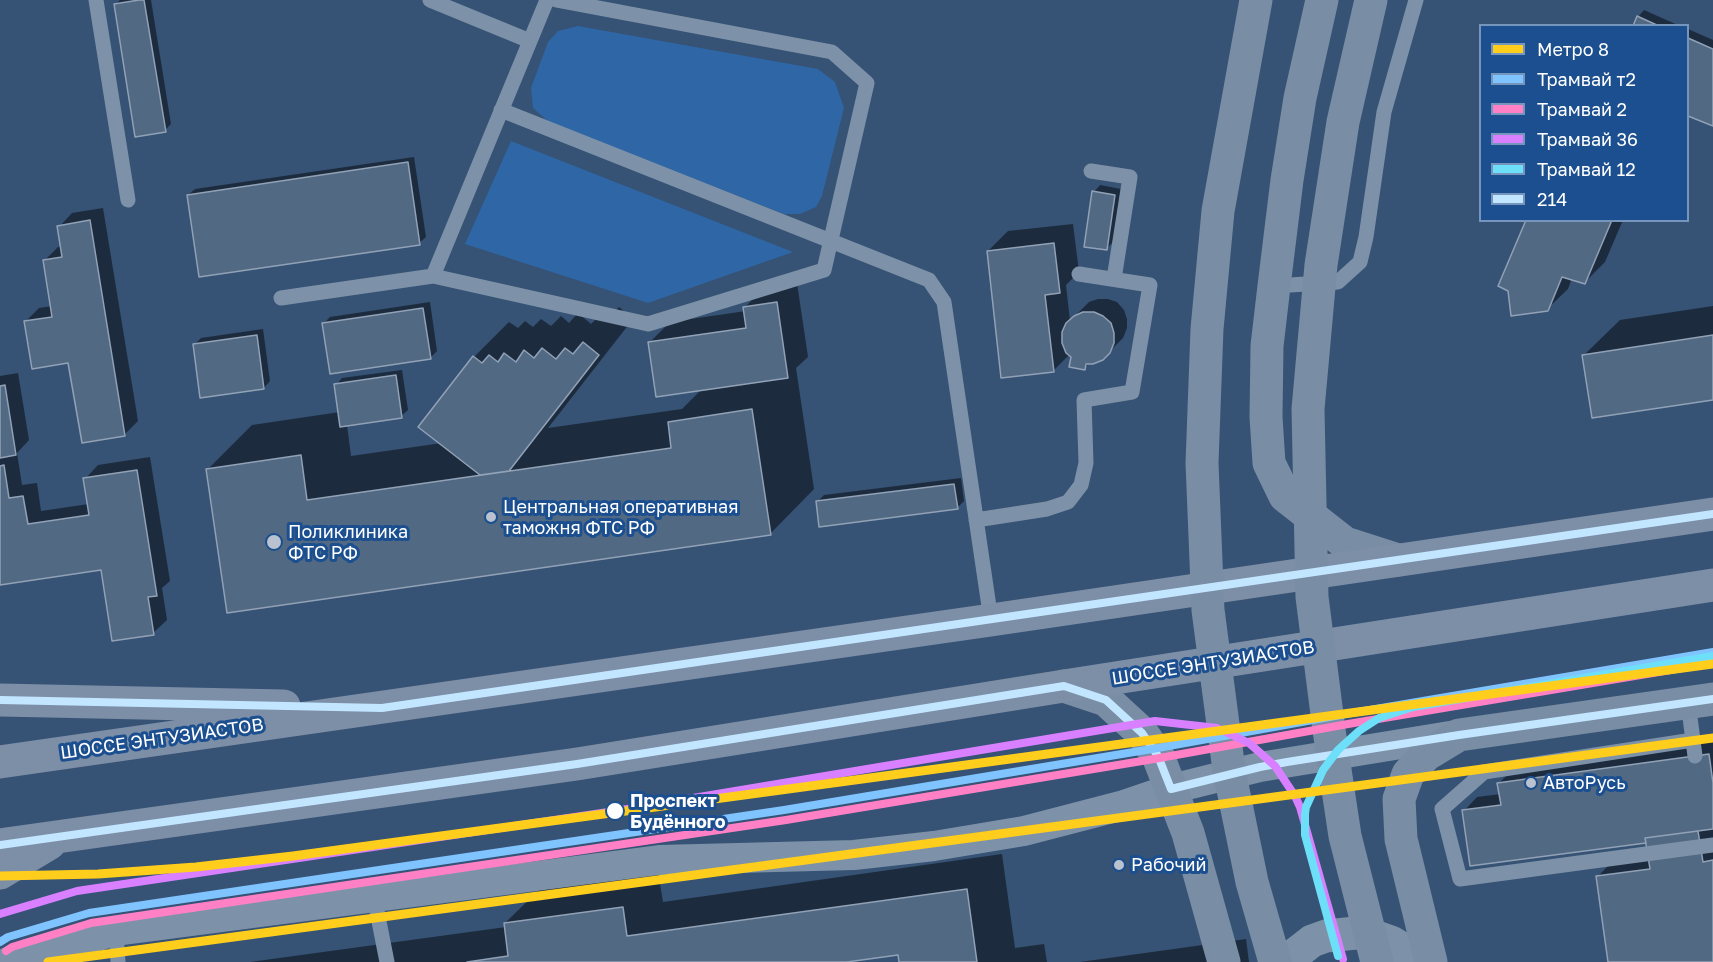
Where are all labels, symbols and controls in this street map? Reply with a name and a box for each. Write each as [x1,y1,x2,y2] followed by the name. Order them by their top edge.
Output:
[1479,24,1689,222] legend
[1537,38,1609,60] text: Метро 8
[1537,68,1636,90] text: Трамвай т2
[1537,98,1627,120] text: Трамвай 2
[1537,128,1638,150] text: Трамвай 36
[1537,158,1636,180] text: Трамвай 12
[1537,188,1567,210] text: 214
[503,496,738,538] place label: Центральная оперативная таможня ФТС РФ
[484,510,498,524] marker: Центральная оперативная таможня ФТС РФ
[288,521,408,564] place label: Поликлиника ФТС РФ
[265,533,283,551] marker: Поликлиника ФТС РФ
[1110,636,1316,690] street label: ШОССЕ ЭНТУЗИАСТОВ
[59,714,265,764] street label: ШОССЕ ЭНТУЗИАСТОВ
[1543,772,1626,794] place label: АвтоРусь
[1524,776,1538,790] marker: АвтоРусь
[630,790,726,832] place label: Проспект Будённого
[605,801,625,821] marker: Проспект Будённого
[1131,854,1206,876] place label: Рабочий
[1112,858,1126,872] marker: Рабочий

